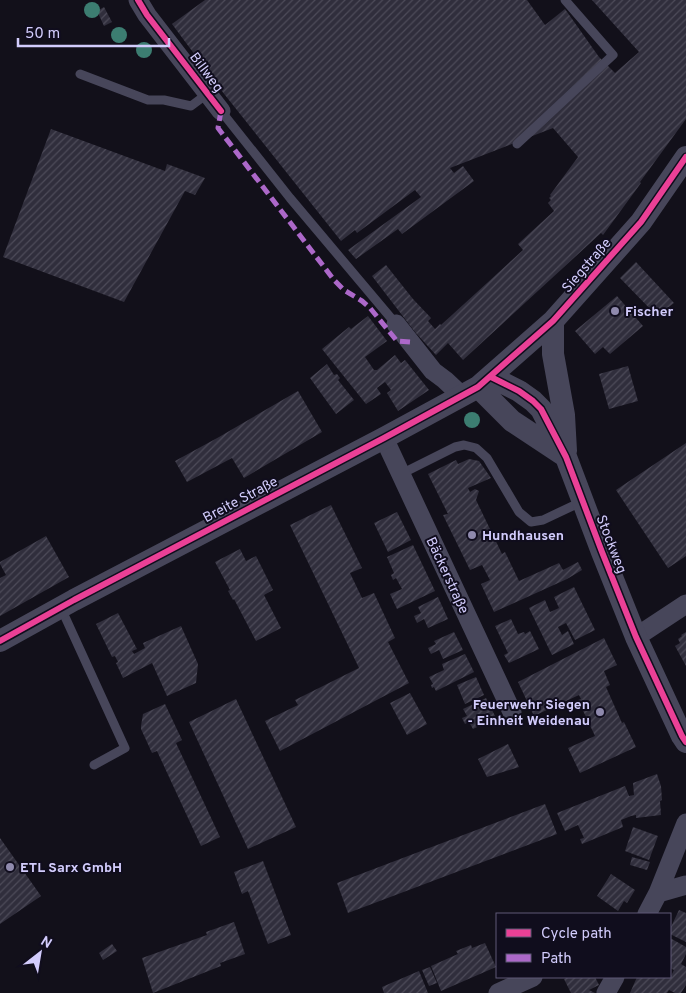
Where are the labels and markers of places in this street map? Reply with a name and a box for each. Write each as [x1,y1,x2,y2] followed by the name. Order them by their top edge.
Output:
[625,304,674,321] place label: Fischer
[609,305,621,317] marker: Fischer
[482,528,564,545] place label: Hundhausen
[466,529,478,541] marker: Hundhausen
[467,697,590,730] place label: Feuerwehr Siegen - Einheit Weidenau
[594,706,606,718] marker: Feuerwehr Siegen - Einheit Weidenau
[20,860,122,877] place label: ETL Sarx GmbH
[4,861,16,873] marker: ETL Sarx GmbH

